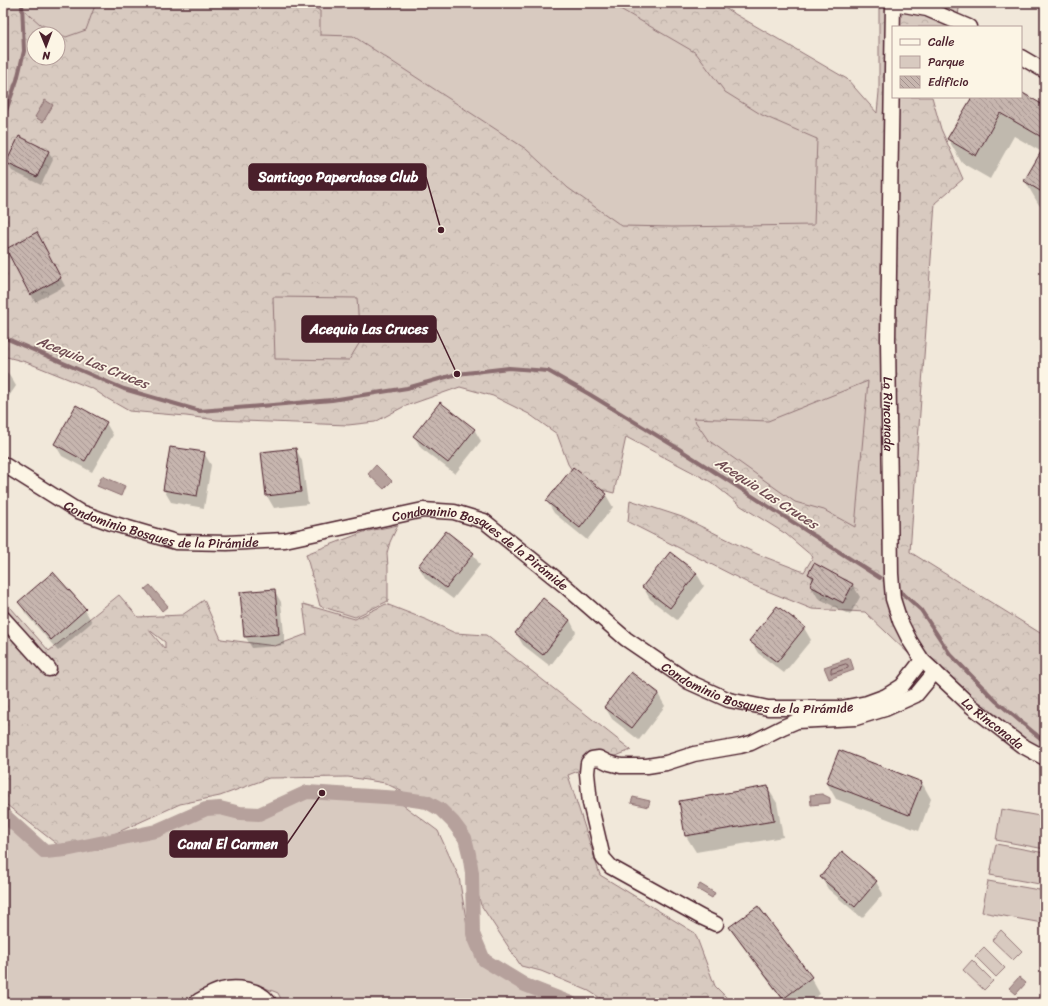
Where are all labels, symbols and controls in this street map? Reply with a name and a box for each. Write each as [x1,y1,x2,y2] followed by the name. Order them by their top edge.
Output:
[26,26,66,66] north arrow
[892,26,1022,98] legend
[928,31,955,53] text: Calle
[42,46,51,65] text: N
[928,51,965,73] text: Parque
[928,71,968,93] text: Edificio
[249,164,426,190] callout: Santiago Paperchase Club
[257,165,418,190] text: Santiago Paperchase Club
[302,316,436,342] callout: Acequia Las Cruces
[309,317,429,342] text: Acequia Las Cruces
[32,328,155,397] water label: Acequia Las Cruces
[876,377,900,452] street label: La Rinconada
[709,450,825,538] water label: Acequia Las Cruces
[59,494,260,555] street label: Condominio Bosques de la Pirámide
[390,499,574,597] street label: Condominio Bosques de la Pirámide
[657,655,856,720] street label: Condominio Bosques de la Pirámide
[956,692,1029,756] street label: La Rinconada
[170,831,287,857] callout: Canal El Carmen
[177,832,279,857] text: Canal El Carmen

